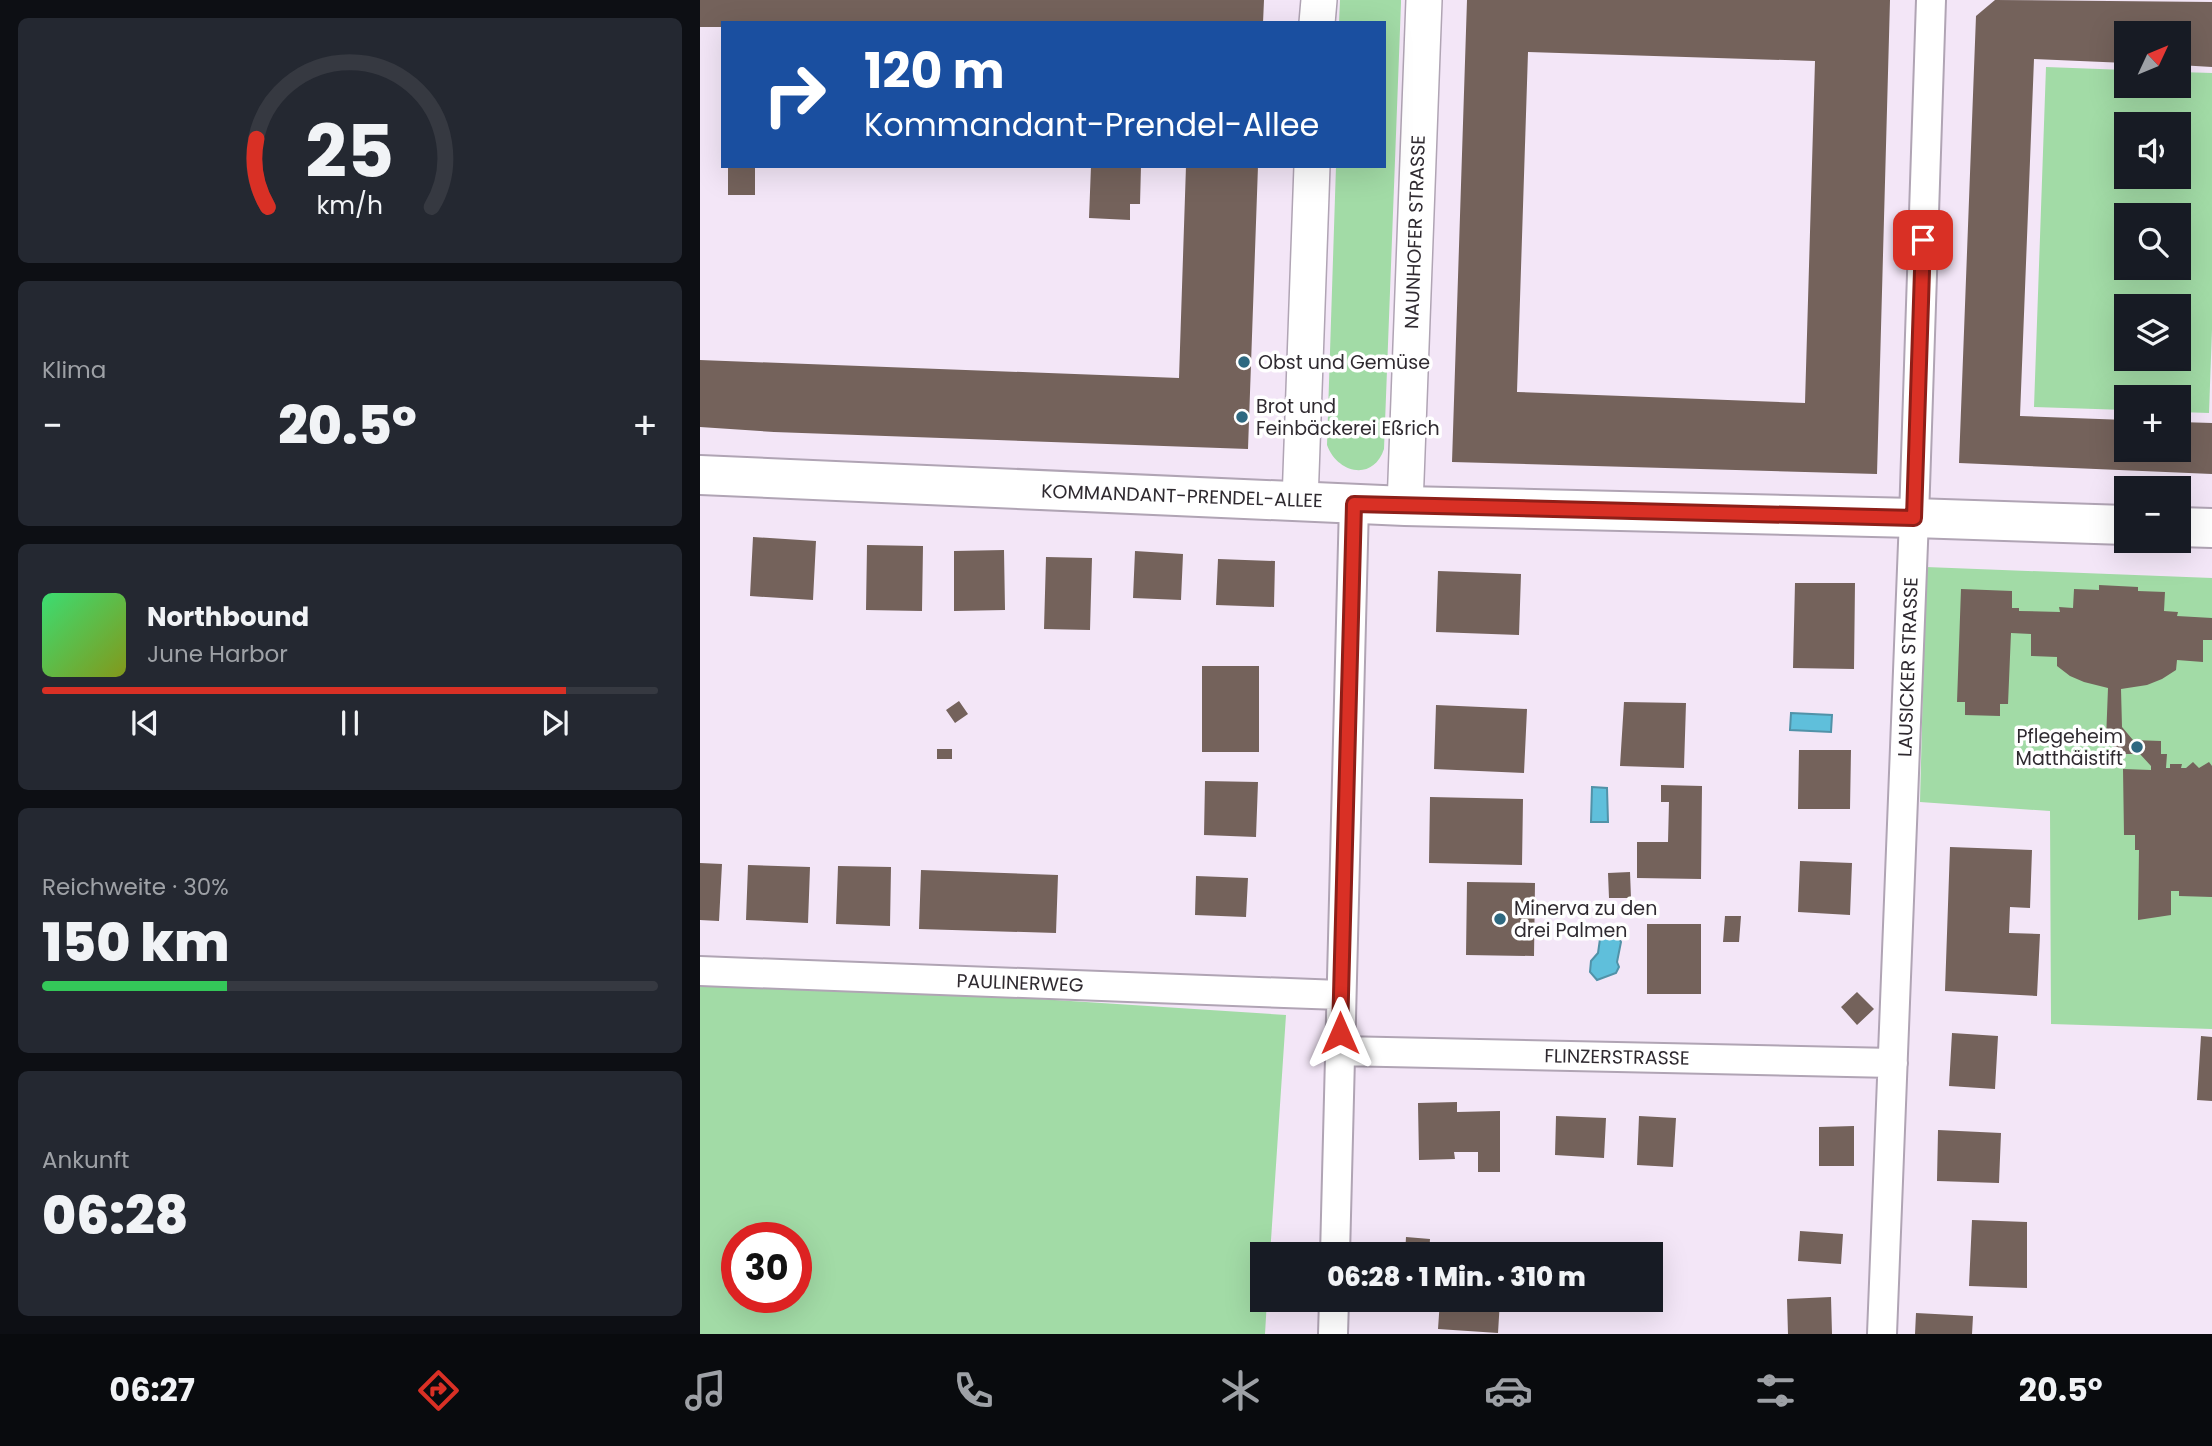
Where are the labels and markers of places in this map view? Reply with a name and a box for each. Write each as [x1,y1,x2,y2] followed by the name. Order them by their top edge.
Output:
[1893,210,1953,270] pin
[1258,349,1430,376] place label: Obst und Gemüse
[1236,354,1252,370] marker: Obst und Gemüse
[1256,393,1440,442] place label: Brot und Feinbäckerei Eßrich
[1234,409,1250,425] marker: Brot und Feinbäckerei Eßrich
[2016,723,2123,772] place label: Pflegeheim Matthäistift
[2129,739,2145,755] marker: Pflegeheim Matthäistift
[1514,895,1657,944] place label: Minerva zu den drei Palmen
[1492,911,1508,927] marker: Minerva zu den drei Palmen

